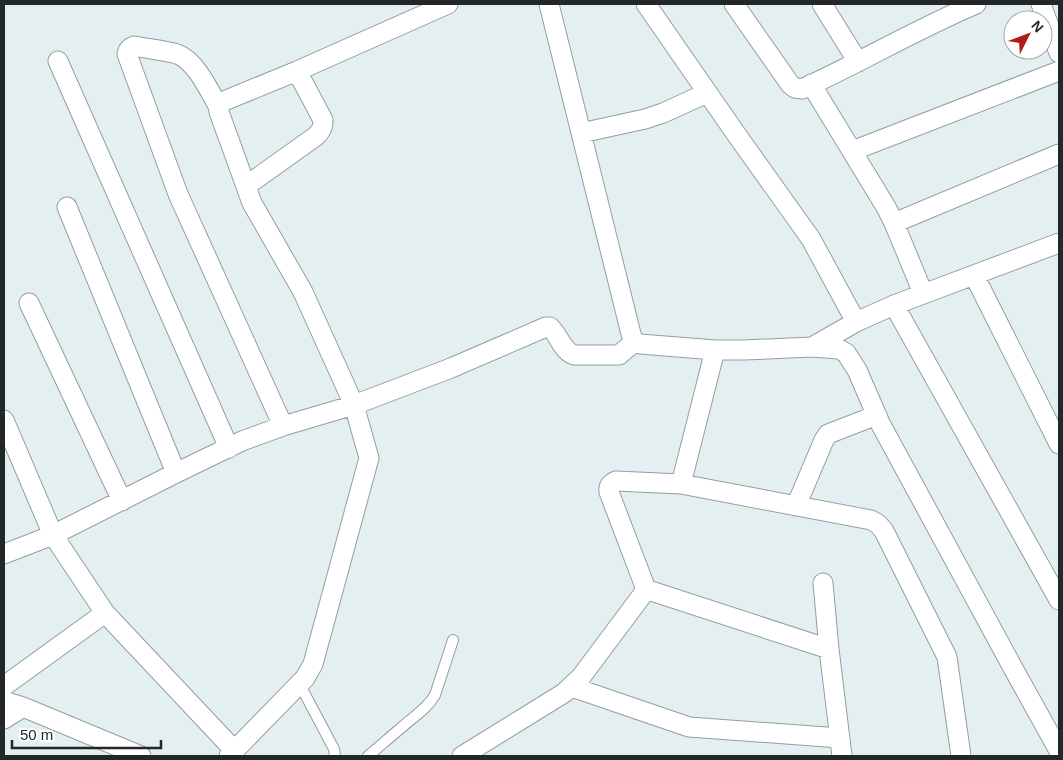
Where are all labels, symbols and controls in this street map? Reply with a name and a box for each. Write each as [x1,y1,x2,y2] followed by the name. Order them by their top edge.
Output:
[1003,10,1053,60] north arrow
[1028,17,1047,35] text: N
[12,718,161,750] scale bar
[20,726,53,743] text: 50 m

